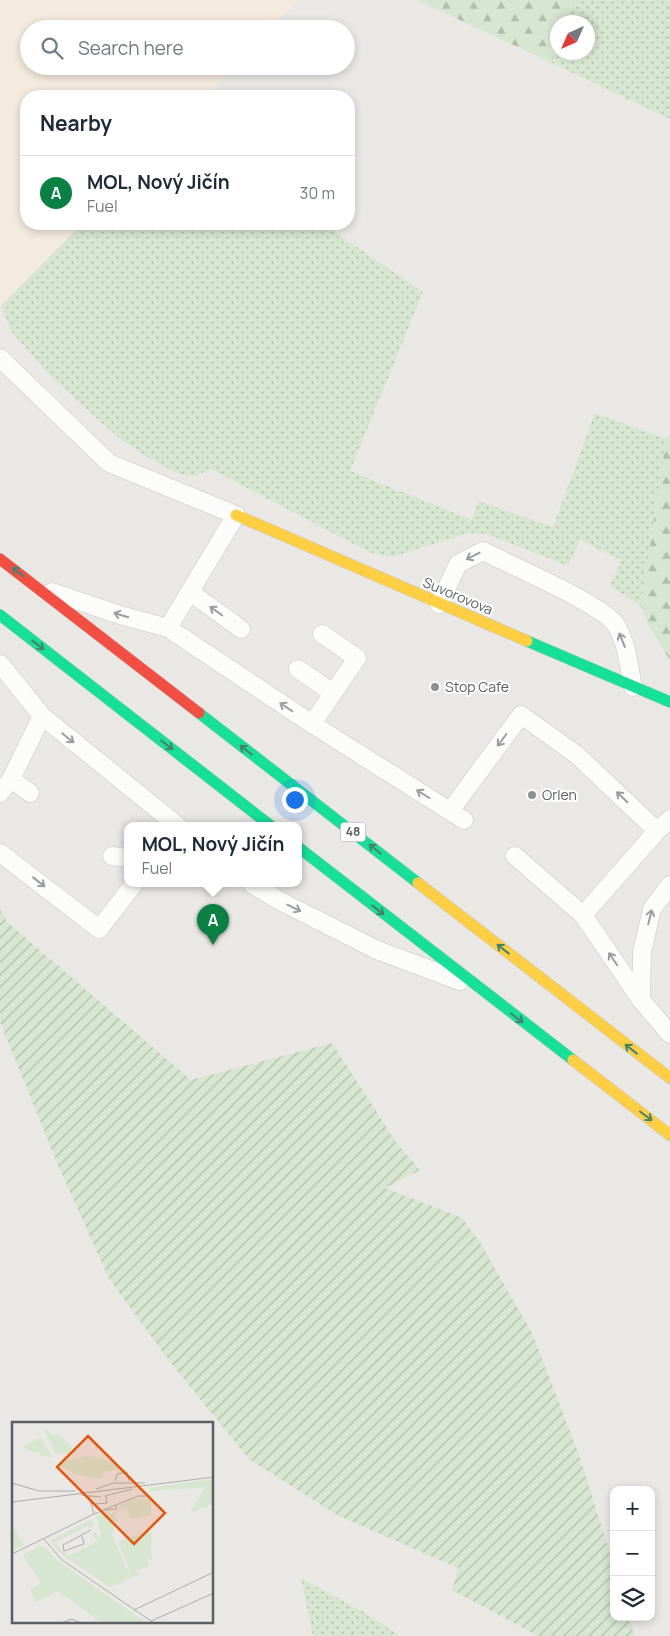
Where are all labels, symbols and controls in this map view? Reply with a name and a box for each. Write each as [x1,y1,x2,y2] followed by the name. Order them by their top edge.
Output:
[550,15,595,60] north arrow
[20,20,355,75] search box
[38,34,66,62] icon: search
[78,35,184,61] text: Search here
[40,109,112,137] text: Nearby
[87,169,230,195] text: MOL, Nový Jičín
[51,182,61,204] text: A
[300,182,335,204] text: 30 m
[87,195,118,217] text: Fuel
[466,552,481,561] one-way arrow
[12,567,25,578] one-way arrow
[420,572,496,619] street label: Suvorovova
[209,606,223,616] one-way arrow
[114,610,130,620] one-way arrow
[617,633,627,648] one-way arrow
[32,639,45,650] one-way arrow
[445,677,509,696] place label: Stop Cafe
[429,681,441,693] marker: Stop Cafe
[279,702,293,712] one-way arrow
[62,732,75,743] one-way arrow
[497,733,507,747] one-way arrow
[160,739,173,750] one-way arrow
[240,744,253,755] one-way arrow
[542,785,577,804] place label: Orlen
[282,787,308,813] your location
[417,789,431,799] one-way arrow
[526,789,538,801] marker: Orlen
[616,792,628,804] one-way arrow
[124,822,302,887] popup
[340,822,366,842] road number: 48
[142,831,284,857] text: MOL, Nový Jičín
[369,844,382,855] one-way arrow
[142,857,172,879] text: Fuel
[32,877,45,888] one-way arrow
[197,904,229,945] pin: A
[287,904,302,914] one-way arrow
[371,904,384,915] one-way arrow
[646,909,656,925] one-way arrow
[496,944,510,954] one-way arrow
[608,953,618,967] one-way arrow
[510,1012,523,1023] one-way arrow
[625,1043,638,1054] one-way arrow
[639,1111,652,1122] one-way arrow
[12,1422,214,1624] inset map
[610,1486,655,1621] map controls
[610,1486,655,1531] button: +
[610,1531,655,1576] button: −
[610,1576,655,1621] button: layers

